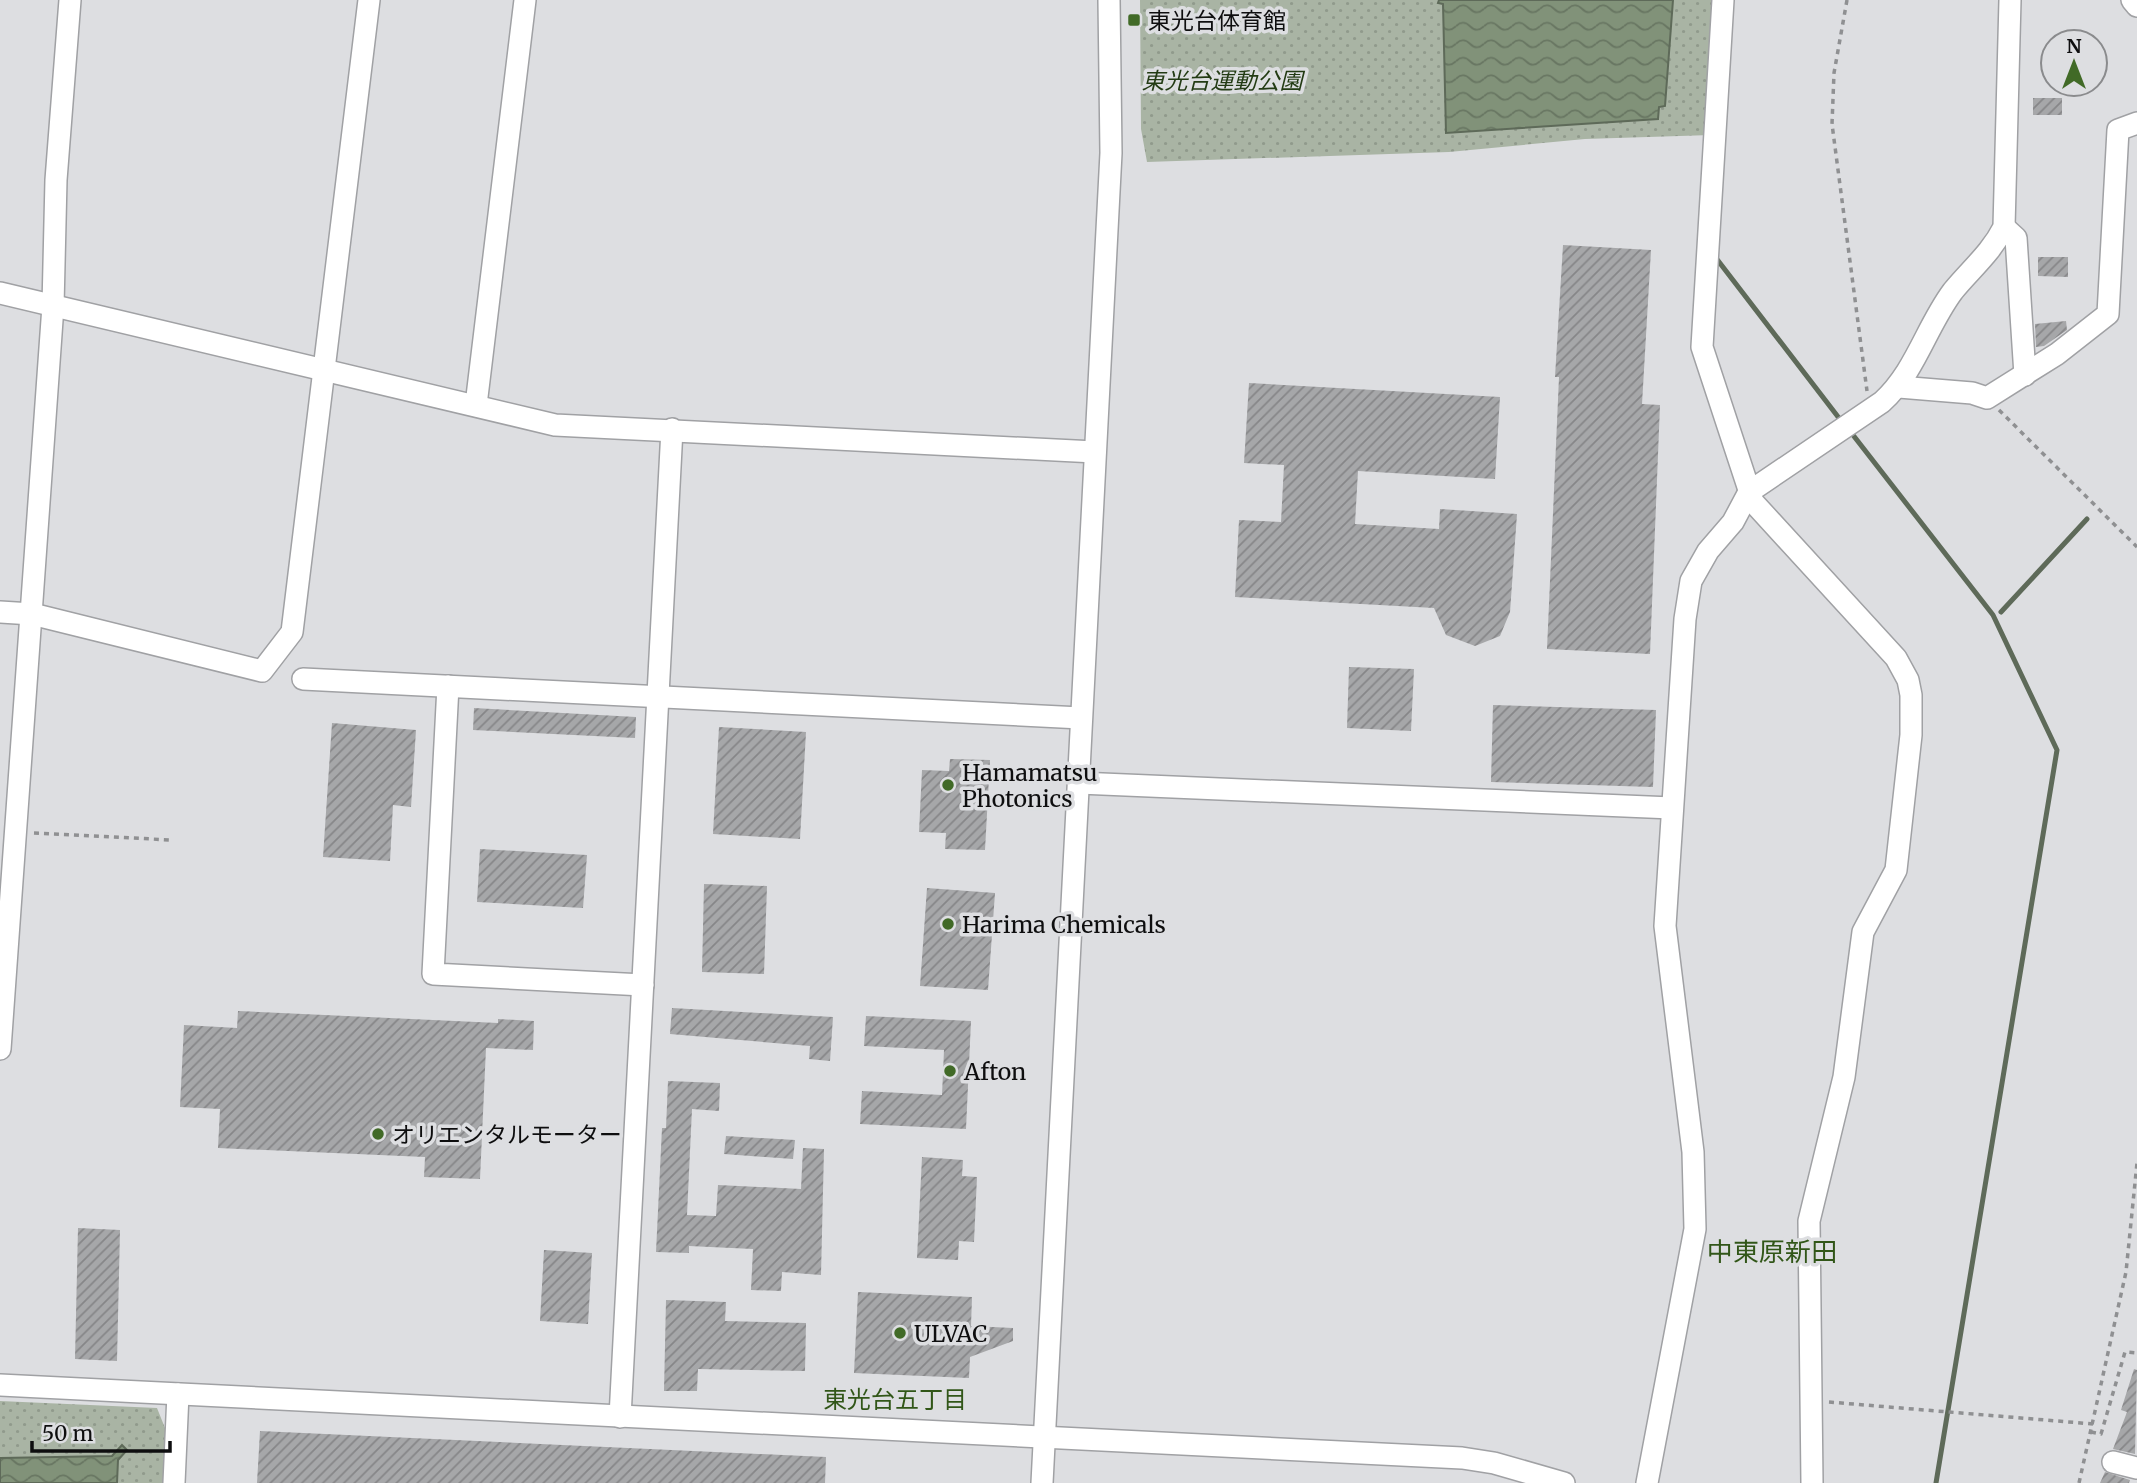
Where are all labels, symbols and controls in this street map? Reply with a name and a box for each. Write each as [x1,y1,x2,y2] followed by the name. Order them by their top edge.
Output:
[1148,6,1286,35] place label: 東光台体育館
[1126,12,1142,28] marker: 東光台体育館
[2039,28,2109,98] north arrow
[2066,34,2082,58] text: N
[1142,66,1306,95] park label: 東光台運動公園
[962,758,1097,813] place label: Hamamatsu Photonics
[940,777,956,793] marker: Hamamatsu Photonics
[962,910,1166,939] place label: Harima Chemicals
[940,916,956,932] marker: Harima Chemicals
[963,1057,1026,1086] place label: Afton
[942,1063,958,1079] marker: Afton
[392,1120,622,1149] place label: オリエンタルモーター
[370,1126,386,1142] marker: オリエンタルモーター
[1707,1235,1837,1268] district label: 中東原新田
[914,1319,987,1348] place label: ULVAC
[892,1325,908,1341] marker: ULVAC
[823,1384,967,1415] district label: 東光台五丁目
[32,1410,170,1454] scale bar
[42,1420,93,1447] text: 50 m

